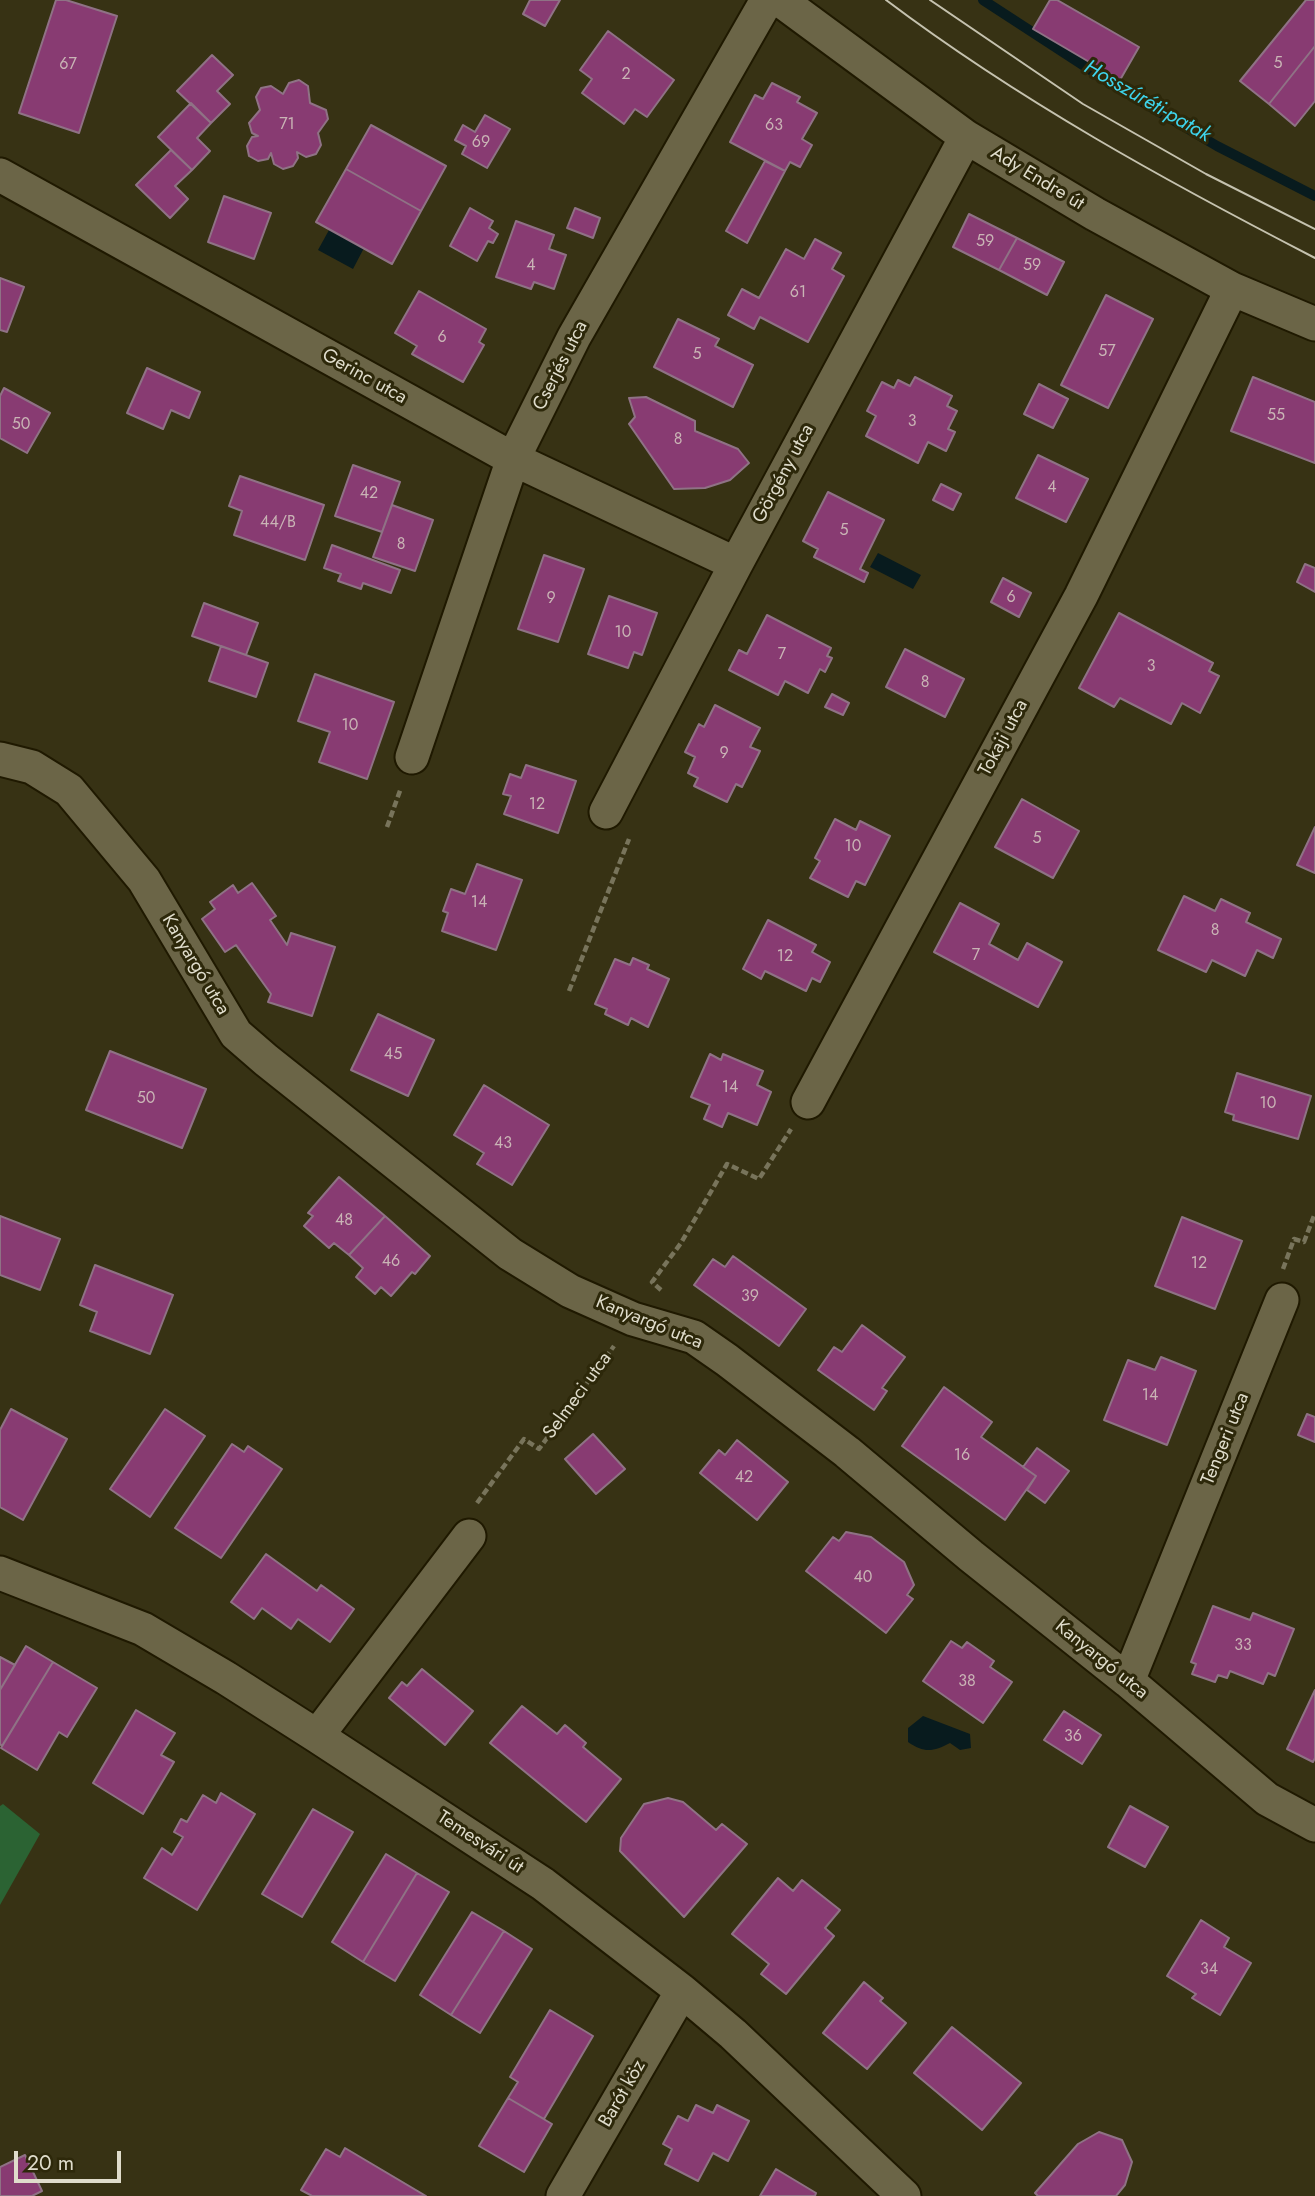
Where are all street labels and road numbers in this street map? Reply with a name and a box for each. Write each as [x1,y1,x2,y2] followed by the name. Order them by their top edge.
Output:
[986,142,1088,216] street label: Ady Endre út
[529,317,593,415] street label: Cserjés utca
[318,344,410,410] street label: Gerinc utca
[748,421,820,527] street label: Görgény utca
[974,696,1034,780] street label: Tokaji utca
[156,911,234,1019] street label: Kanyargó utca
[592,1291,706,1355] street label: Kanyargó utca
[539,1348,617,1444] street label: Selmeci utca
[1197,1390,1255,1488] street label: Tengeri utca
[1050,1616,1152,1704] street label: Kanyargó utca
[433,1807,527,1879] street label: Temesvári út
[595,2056,651,2132] street label: Barót köz

